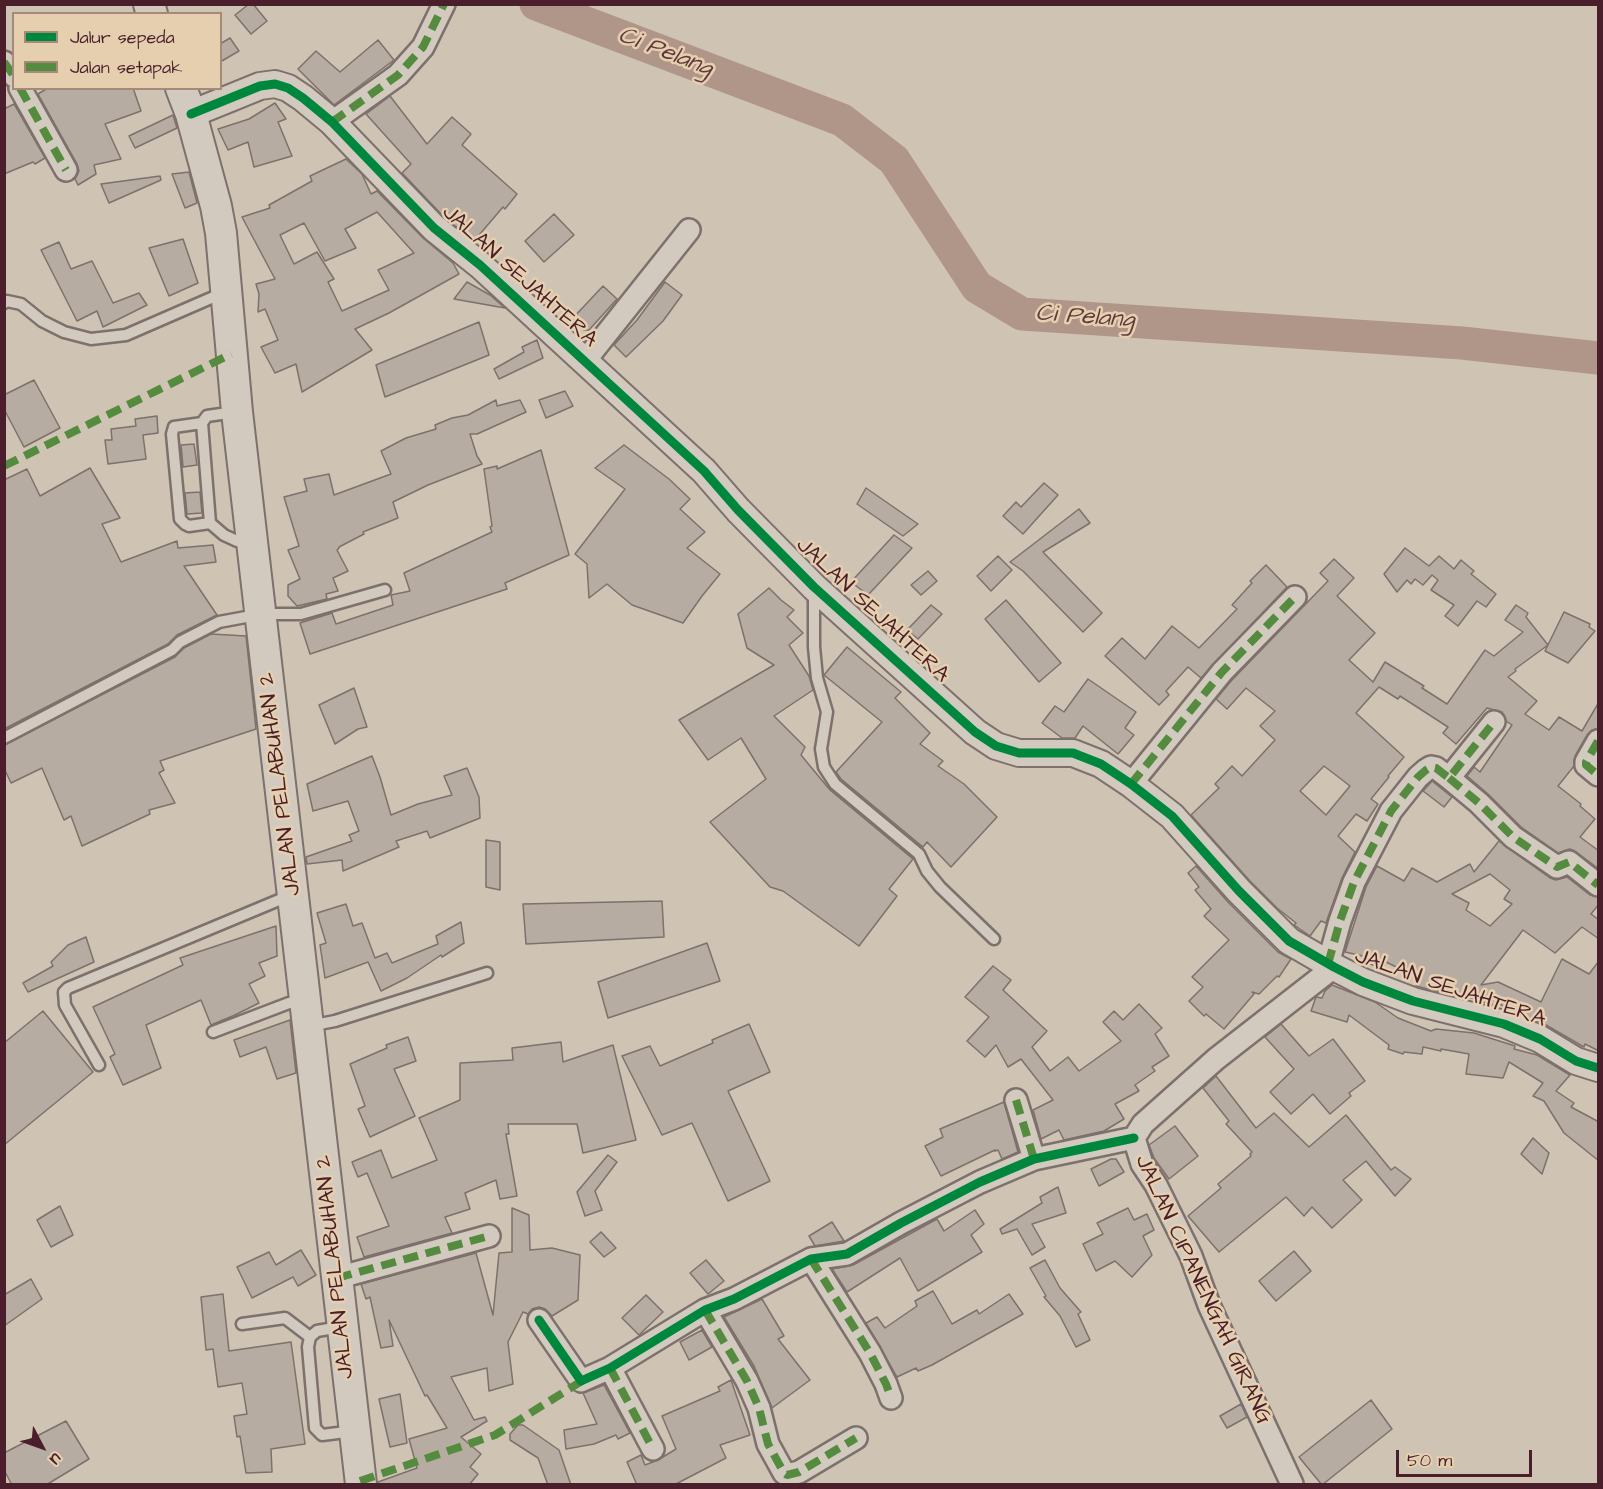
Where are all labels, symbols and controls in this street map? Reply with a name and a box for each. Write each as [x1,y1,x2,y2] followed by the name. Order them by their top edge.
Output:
[12,12,222,90] legend
[614,22,716,84] water label: Ci Pelang
[70,25,175,50] text: Jalur sepeda
[70,55,182,80] text: Jalan setapak
[436,200,602,354] street label: JALAN SEJAHTERA
[1035,300,1135,336] water label: Ci Pelang
[790,533,954,689] street label: JALAN SEJAHTERA
[254,671,308,897] street label: JALAN PELABUHAN 2
[1351,944,1549,1034] street label: JALAN SEJAHTERA
[1128,1151,1276,1429] street label: JALAN CIPANENGAH GIRANG
[311,1154,361,1380] street label: JALAN PELABUHAN 2
[12,1417,72,1477] north arrow
[1399,1438,1536,1476] scale bar
[44,1448,67,1469] text: U
[1407,1448,1452,1473] text: 50 m

